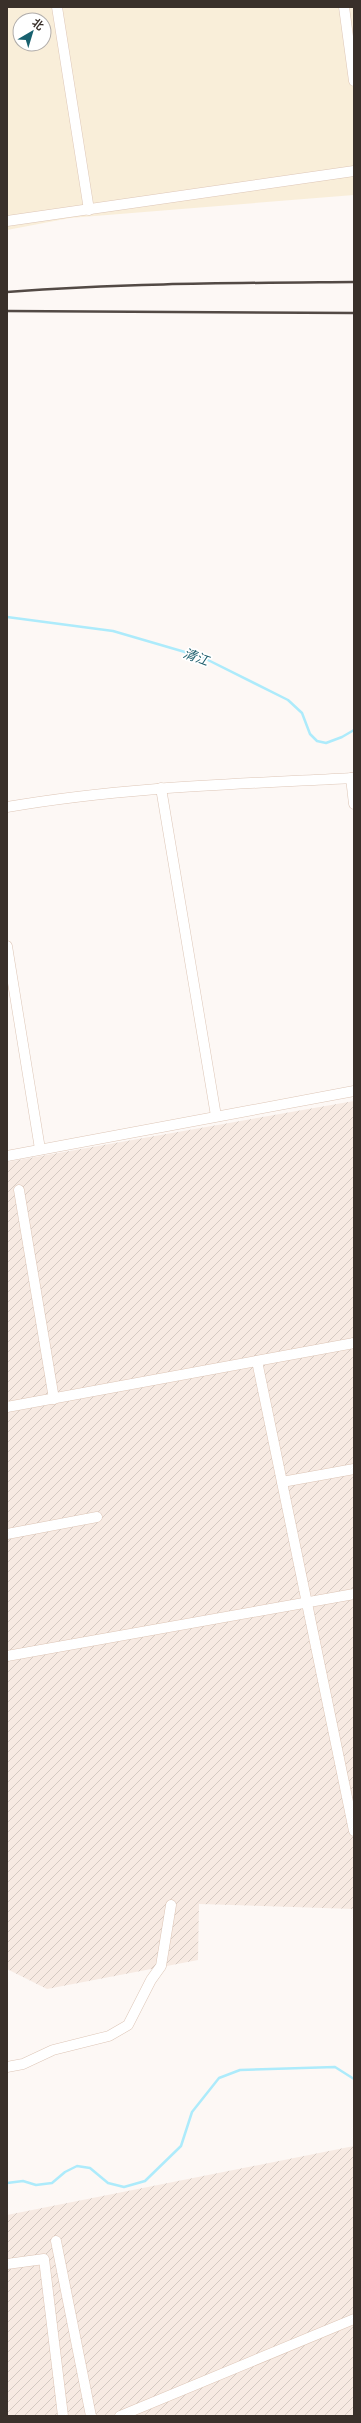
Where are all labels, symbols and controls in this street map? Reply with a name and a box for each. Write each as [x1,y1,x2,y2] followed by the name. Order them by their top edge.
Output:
[12,12,52,52] north arrow
[30,15,47,33] text: 北
[181,645,213,670] water label: 清江

